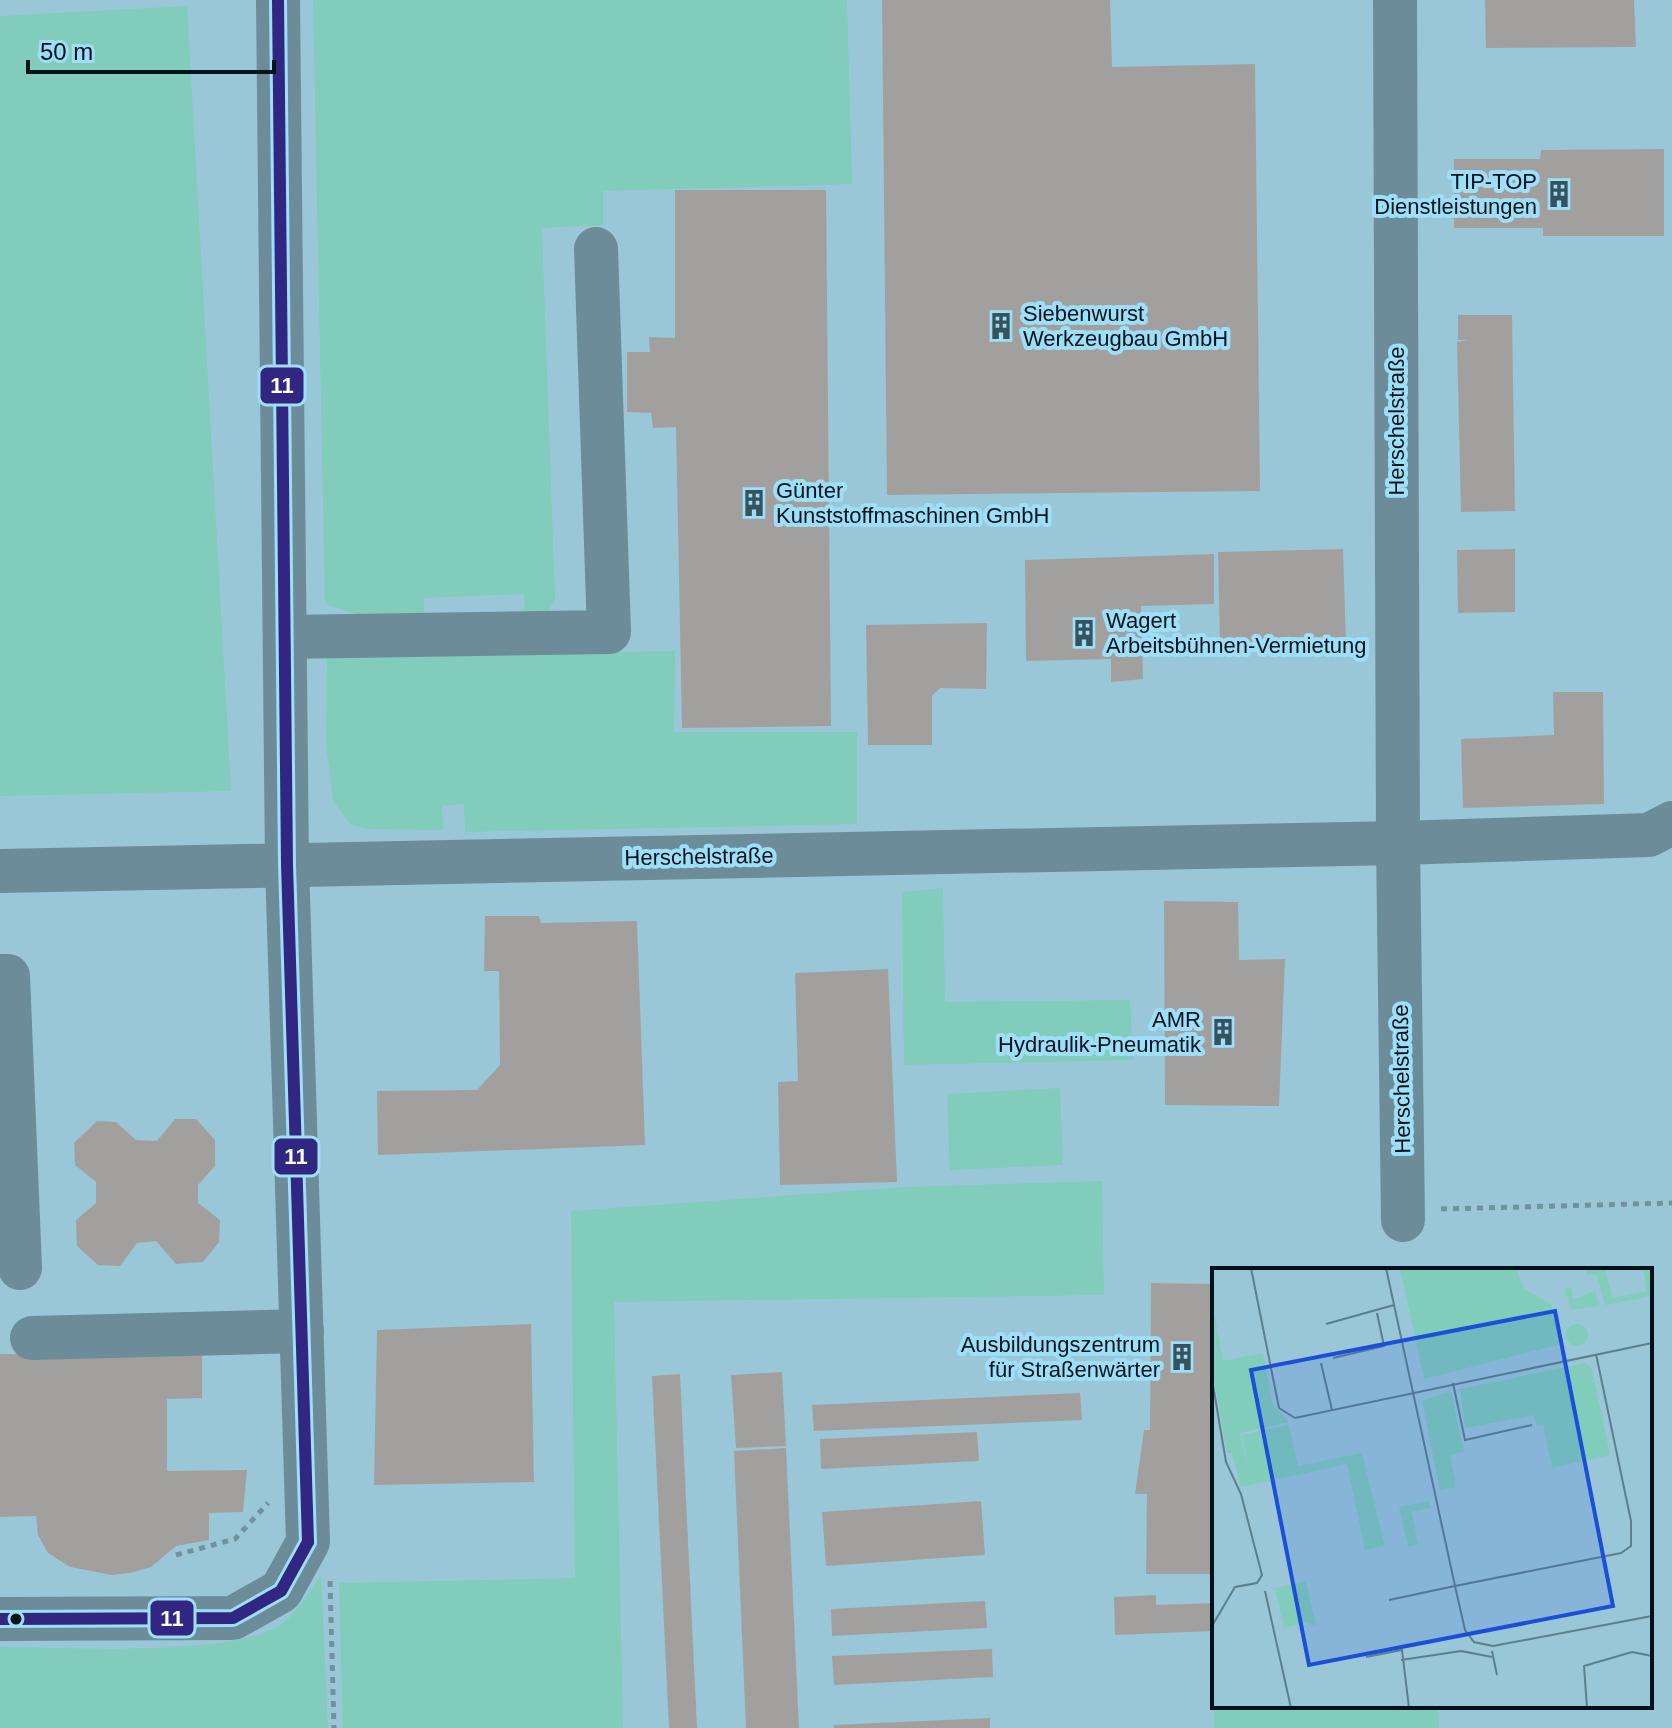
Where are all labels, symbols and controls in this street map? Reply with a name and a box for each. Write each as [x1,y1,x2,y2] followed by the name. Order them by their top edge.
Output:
[28,24,274,74] scale bar
[40,38,93,65] text: 50 m
[1374,169,1537,219] place label: TIP-TOP Dienstleistungen
[1544,179,1574,209] building icon: TIP-TOP Dienstleistungen
[1023,301,1228,351] place label: Siebenwurst Werkzeugbau GmbH
[986,311,1016,341] building icon: Siebenwurst Werkzeugbau GmbH
[1384,346,1409,496] street label: Herschelstraße
[259,366,305,405] line badge: 11
[270,373,294,398] text: 11
[776,478,1050,528] place label: Günter Kunststoffmaschinen GmbH
[739,488,769,518] building icon: Günter Kunststoffmaschinen GmbH
[1106,608,1367,658] place label: Wagert Arbeitsbühnen-Vermietung
[1069,618,1099,648] building icon: Wagert Arbeitsbühnen-Vermietung
[624,843,774,870] street label: Herschelstraße
[1388,1004,1415,1154] street label: Herschelstraße
[998,1007,1202,1057] place label: AMR Hydraulik-Pneumatik
[1208,1017,1238,1047] building icon: AMR Hydraulik-Pneumatik
[273,1137,319,1176] line badge: 11
[284,1144,308,1169] text: 11
[1212,1268,1652,1708] inset map
[961,1332,1160,1382] place label: Ausbildungszentrum für Straßenwärter
[1167,1342,1197,1372] building icon: Ausbildungszentrum für Straßenwärter
[149,1599,195,1637] line badge: 11
[160,1606,184,1631] text: 11
[8,1611,24,1627] unlabelled marker

